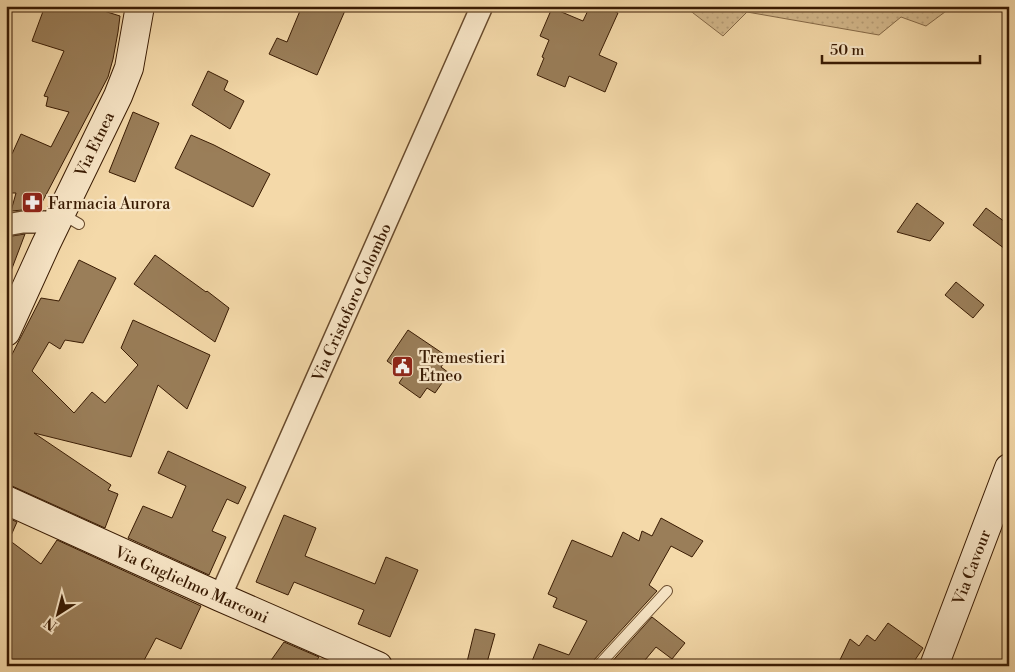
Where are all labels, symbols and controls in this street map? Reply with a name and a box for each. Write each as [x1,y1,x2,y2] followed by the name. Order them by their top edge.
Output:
[822,32,980,64] scale bar
[830,41,864,60] text: 50 m
[70,108,120,181] street label: Via Etnea
[20,191,44,215] pharmacy icon: Farmacia Aurora
[48,194,171,214] place label: Farmacia Aurora
[308,220,396,386] street label: Via Cristoforo Colombo
[419,348,505,386] place label: Tremestieri Etneo
[391,354,415,378] public building icon: Tremestieri Etneo
[948,527,995,609] street label: Via Cavour
[111,542,272,628] street label: Via Guglielmo Marconi
[32,590,82,640] north arrow
[41,613,61,634] text: N

